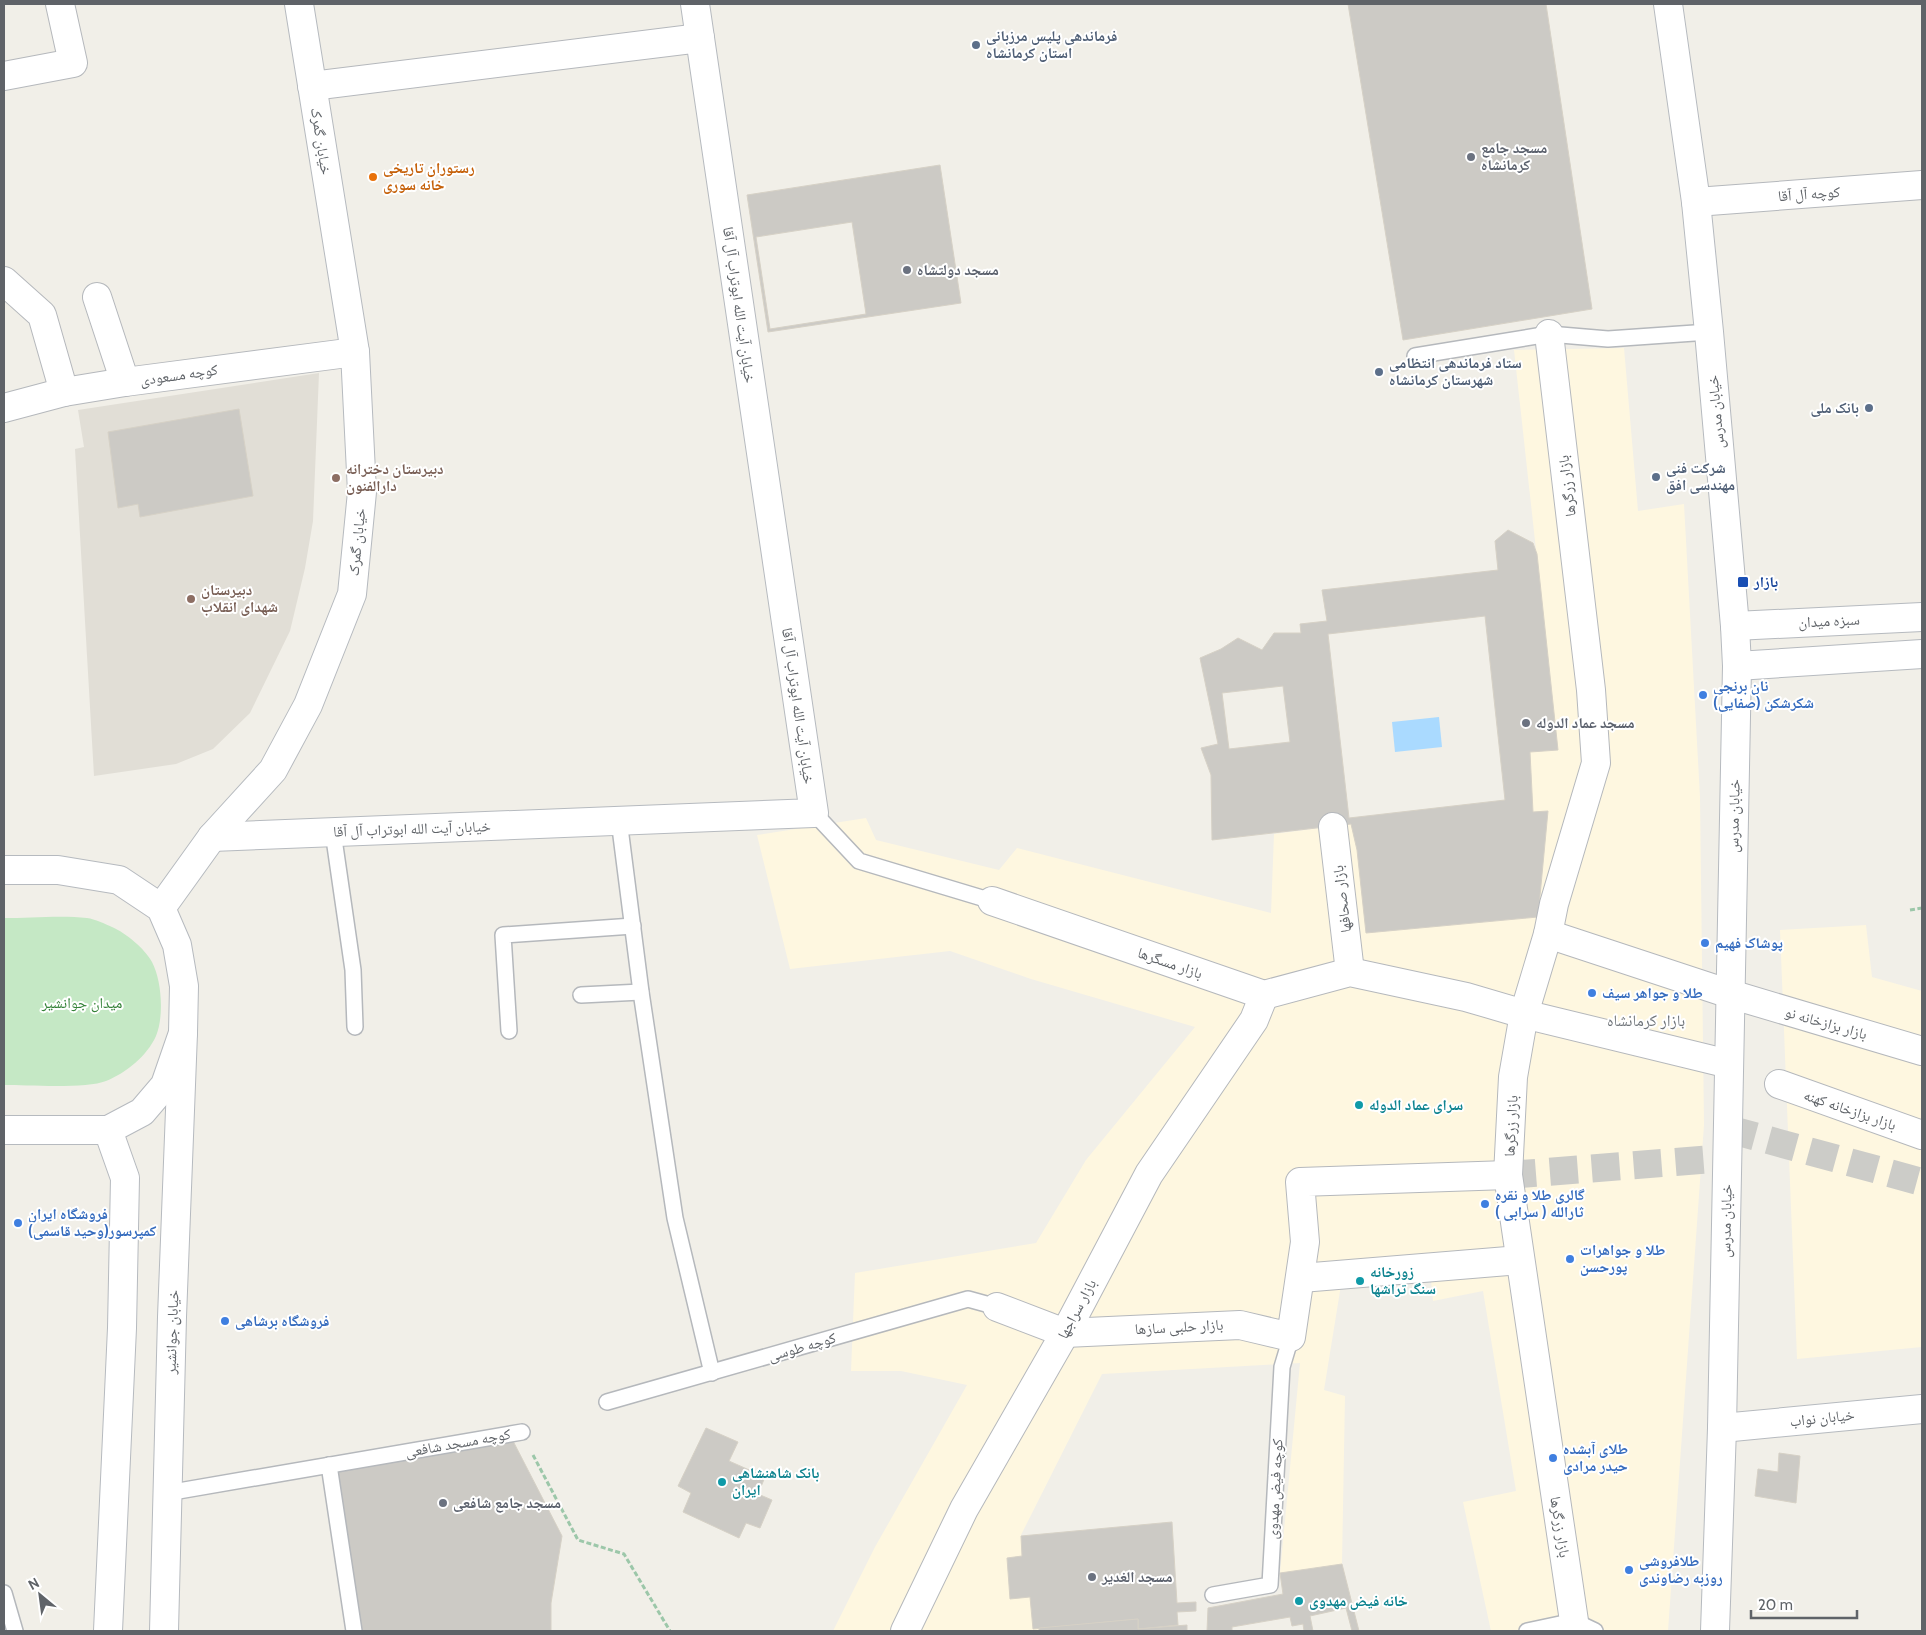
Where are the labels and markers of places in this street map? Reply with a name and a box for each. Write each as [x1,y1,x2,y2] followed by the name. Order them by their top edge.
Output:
[986,27,1117,62] place label: فرماندهی پلیس مرزبانی استان کرمانشاه
[970,39,982,51] marker: فرماندهی پلیس مرزبانی استان کرمانشاه
[1481,139,1547,174] place label: مسجد جامع کرمانشاه
[1465,151,1477,163] marker: مسجد جامع کرمانشاه
[383,159,475,194] place label: رستوران تاریخی خانه سوری
[367,171,379,183] marker: رستوران تاریخی خانه سوری
[917,261,999,279] place label: مسجد دولتشاه
[901,264,913,276] marker: مسجد دولتشاه
[1389,354,1522,389] place label: ستاد فرماندهی انتظامی شهرستان کرمانشاه
[1373,366,1385,378] marker: ستاد فرماندهی انتظامی شهرستان کرمانشاه
[1810,399,1859,417] place label: بانک ملی
[1863,402,1875,414] marker: بانک ملی
[1666,459,1735,494] place label: شرکت فنی مهندسی افق
[346,460,444,495] place label: دبیرستان دخترانه دارالفنون
[1650,471,1662,483] marker: شرکت فنی مهندسی افق
[330,472,342,484] marker: دبیرستان دخترانه دارالفنون
[1753,573,1778,591] place label: بازار
[1736,575,1750,589] marker: بازار
[201,581,278,616] place label: دبیرستان شهدای انقلاب
[185,593,197,605] marker: دبیرستان شهدای انقلاب
[1713,677,1814,712] place label: نان برنجی شکرشکن (صفایی)
[1697,689,1709,701] marker: نان برنجی شکرشکن (صفایی)
[1536,714,1635,732] place label: مسجد عماد الدوله
[1520,717,1532,729] marker: مسجد عماد الدوله
[1715,934,1783,953] place label: پوشاک فهیم
[1699,937,1711,949] marker: پوشاک فهیم
[1602,984,1703,1002] place label: طلا و جواهر سیف
[1586,987,1598,999] marker: طلا و جواهر سیف
[1369,1096,1463,1114] place label: سرای عماد الدوله
[1353,1099,1365,1111] marker: سرای عماد الدوله
[1495,1186,1585,1221] place label: گالری طلا و نقره ثارالله ( سرابی )
[1479,1198,1491,1210] marker: گالری طلا و نقره ثارالله ( سرابی )
[28,1205,157,1240] place label: فروشگاه ایران کمپرسور(وحید قاسمی)
[12,1217,24,1229] marker: فروشگاه ایران کمپرسور(وحید قاسمی)
[1580,1241,1665,1276] place label: طلا و جواهرات پورحسن
[1564,1253,1576,1265] marker: طلا و جواهرات پورحسن
[1370,1263,1436,1298] place label: زورخانه سنگ تراشها
[1354,1275,1366,1287] marker: زورخانه سنگ تراشها
[235,1312,329,1330] place label: فروشگاه برشاهی
[219,1315,231,1327] marker: فروشگاه برشاهی
[1563,1440,1628,1475] place label: طلای آبشده حیدر مرادی
[1547,1452,1559,1464] marker: طلای آبشده حیدر مرادی
[732,1464,819,1499] place label: بانک شاهنشاهی ایران
[716,1476,728,1488] marker: بانک شاهنشاهی ایران
[453,1494,561,1513] place label: مسجد جامع شافعی
[437,1497,449,1509] marker: مسجد جامع شافعی
[1639,1552,1723,1587] place label: طلافروشی روزبه رضاوندی
[1623,1564,1635,1576] marker: طلافروشی روزبه رضاوندی
[1101,1568,1173,1586] place label: مسجد الغدیر
[1086,1571,1098,1583] marker: مسجد الغدیر
[1309,1592,1408,1610] place label: خانه فیض مهدوی
[1293,1595,1305,1607] marker: خانه فیض مهدوی

